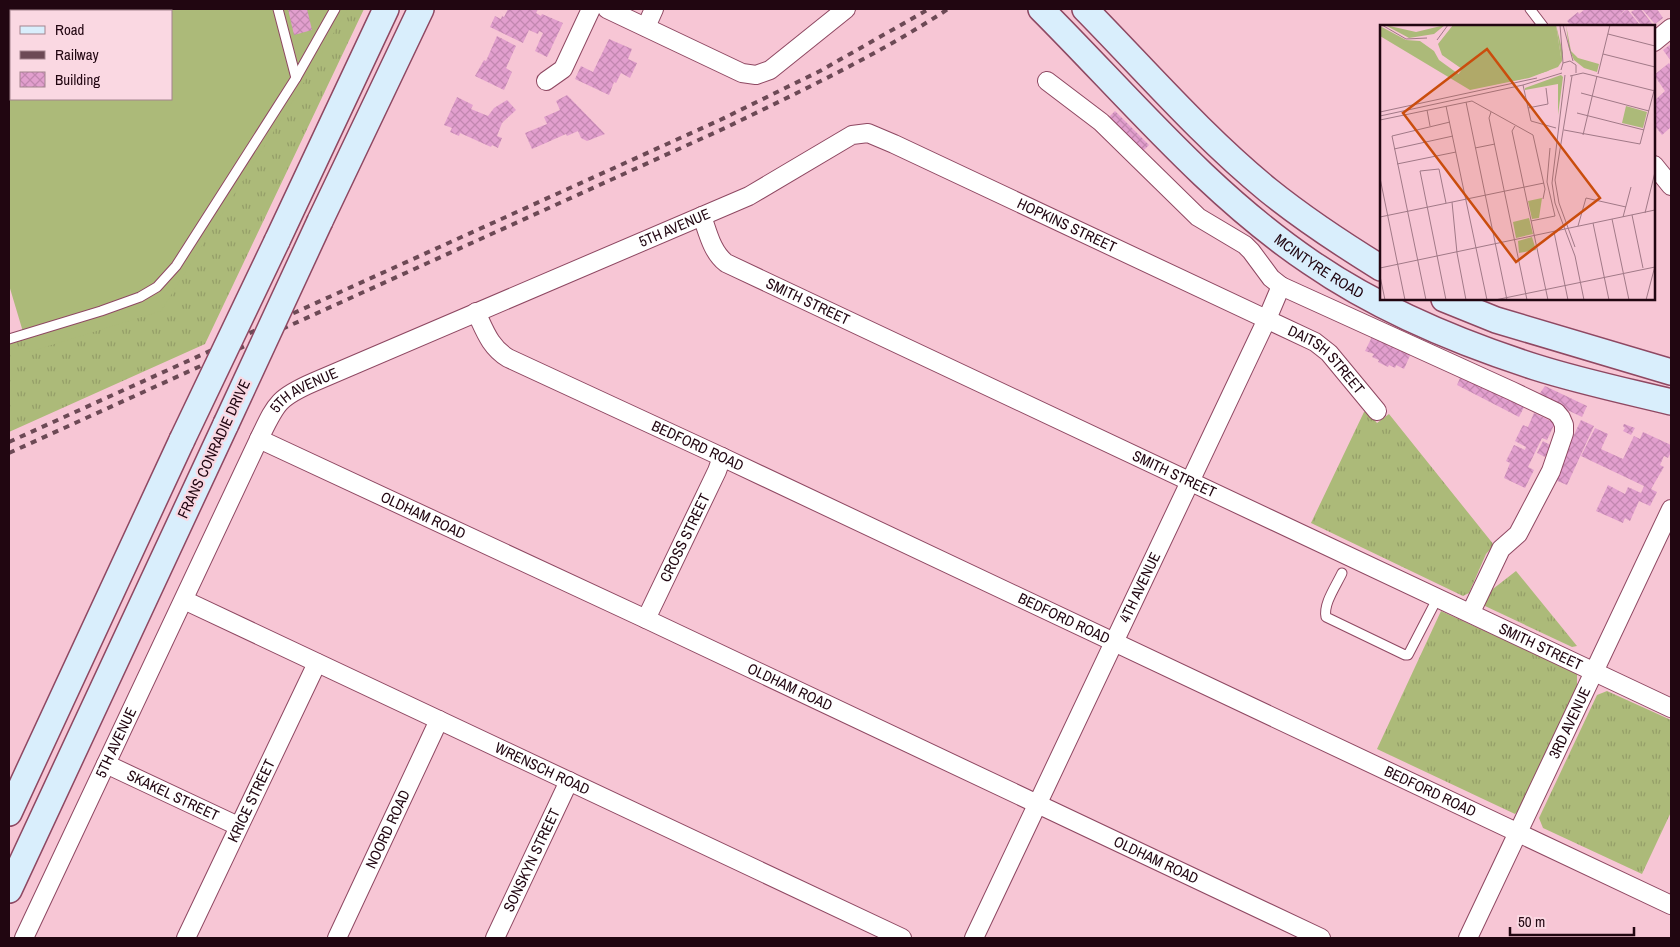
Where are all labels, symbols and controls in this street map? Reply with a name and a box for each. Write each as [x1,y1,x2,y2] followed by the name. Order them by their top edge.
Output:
[10,10,172,100] legend
[55,19,84,40] text: Road
[1380,25,1655,300] inset map
[55,44,100,65] text: Railway
[55,69,100,90] text: Building
[1014,192,1121,257] street label: HOPKINS STREET
[635,203,713,252] street label: 5TH AVENUE
[1270,229,1368,303] street label: MCINTYRE ROAD
[763,272,854,330] street label: SMITH STREET
[1285,320,1370,399] street label: DAITSH STREET
[264,362,341,417] street label: 5TH AVENUE
[172,376,255,522] street label: FRANS CONRADIE DRIVE
[648,415,747,476] street label: BEDFORD ROAD
[1129,445,1220,503] street label: SMITH STREET
[377,486,469,544] street label: OLDHAM ROAD
[654,489,715,585] street label: CROSS STREET
[1114,548,1165,626] street label: 4TH AVENUE
[1015,587,1114,649] street label: BEDFORD ROAD
[1496,617,1587,675] street label: SMITH STREET
[744,657,836,716] street label: OLDHAM ROAD
[1543,683,1595,762] street label: 3RD AVENUE
[90,704,141,781] street label: 5TH AVENUE
[492,737,593,800] street label: WRENSCH ROAD
[222,755,280,846] street label: KRICE STREET
[1381,760,1480,822] street label: BEDFORD ROAD
[124,764,223,826] street label: SKAKEL STREET
[360,786,415,872] street label: NOORD ROAD
[498,804,565,915] street label: SONSKYN STREET
[1110,831,1202,889] street label: OLDHAM ROAD
[1510,904,1634,936] scale bar
[1518,911,1545,932] text: 50 m

